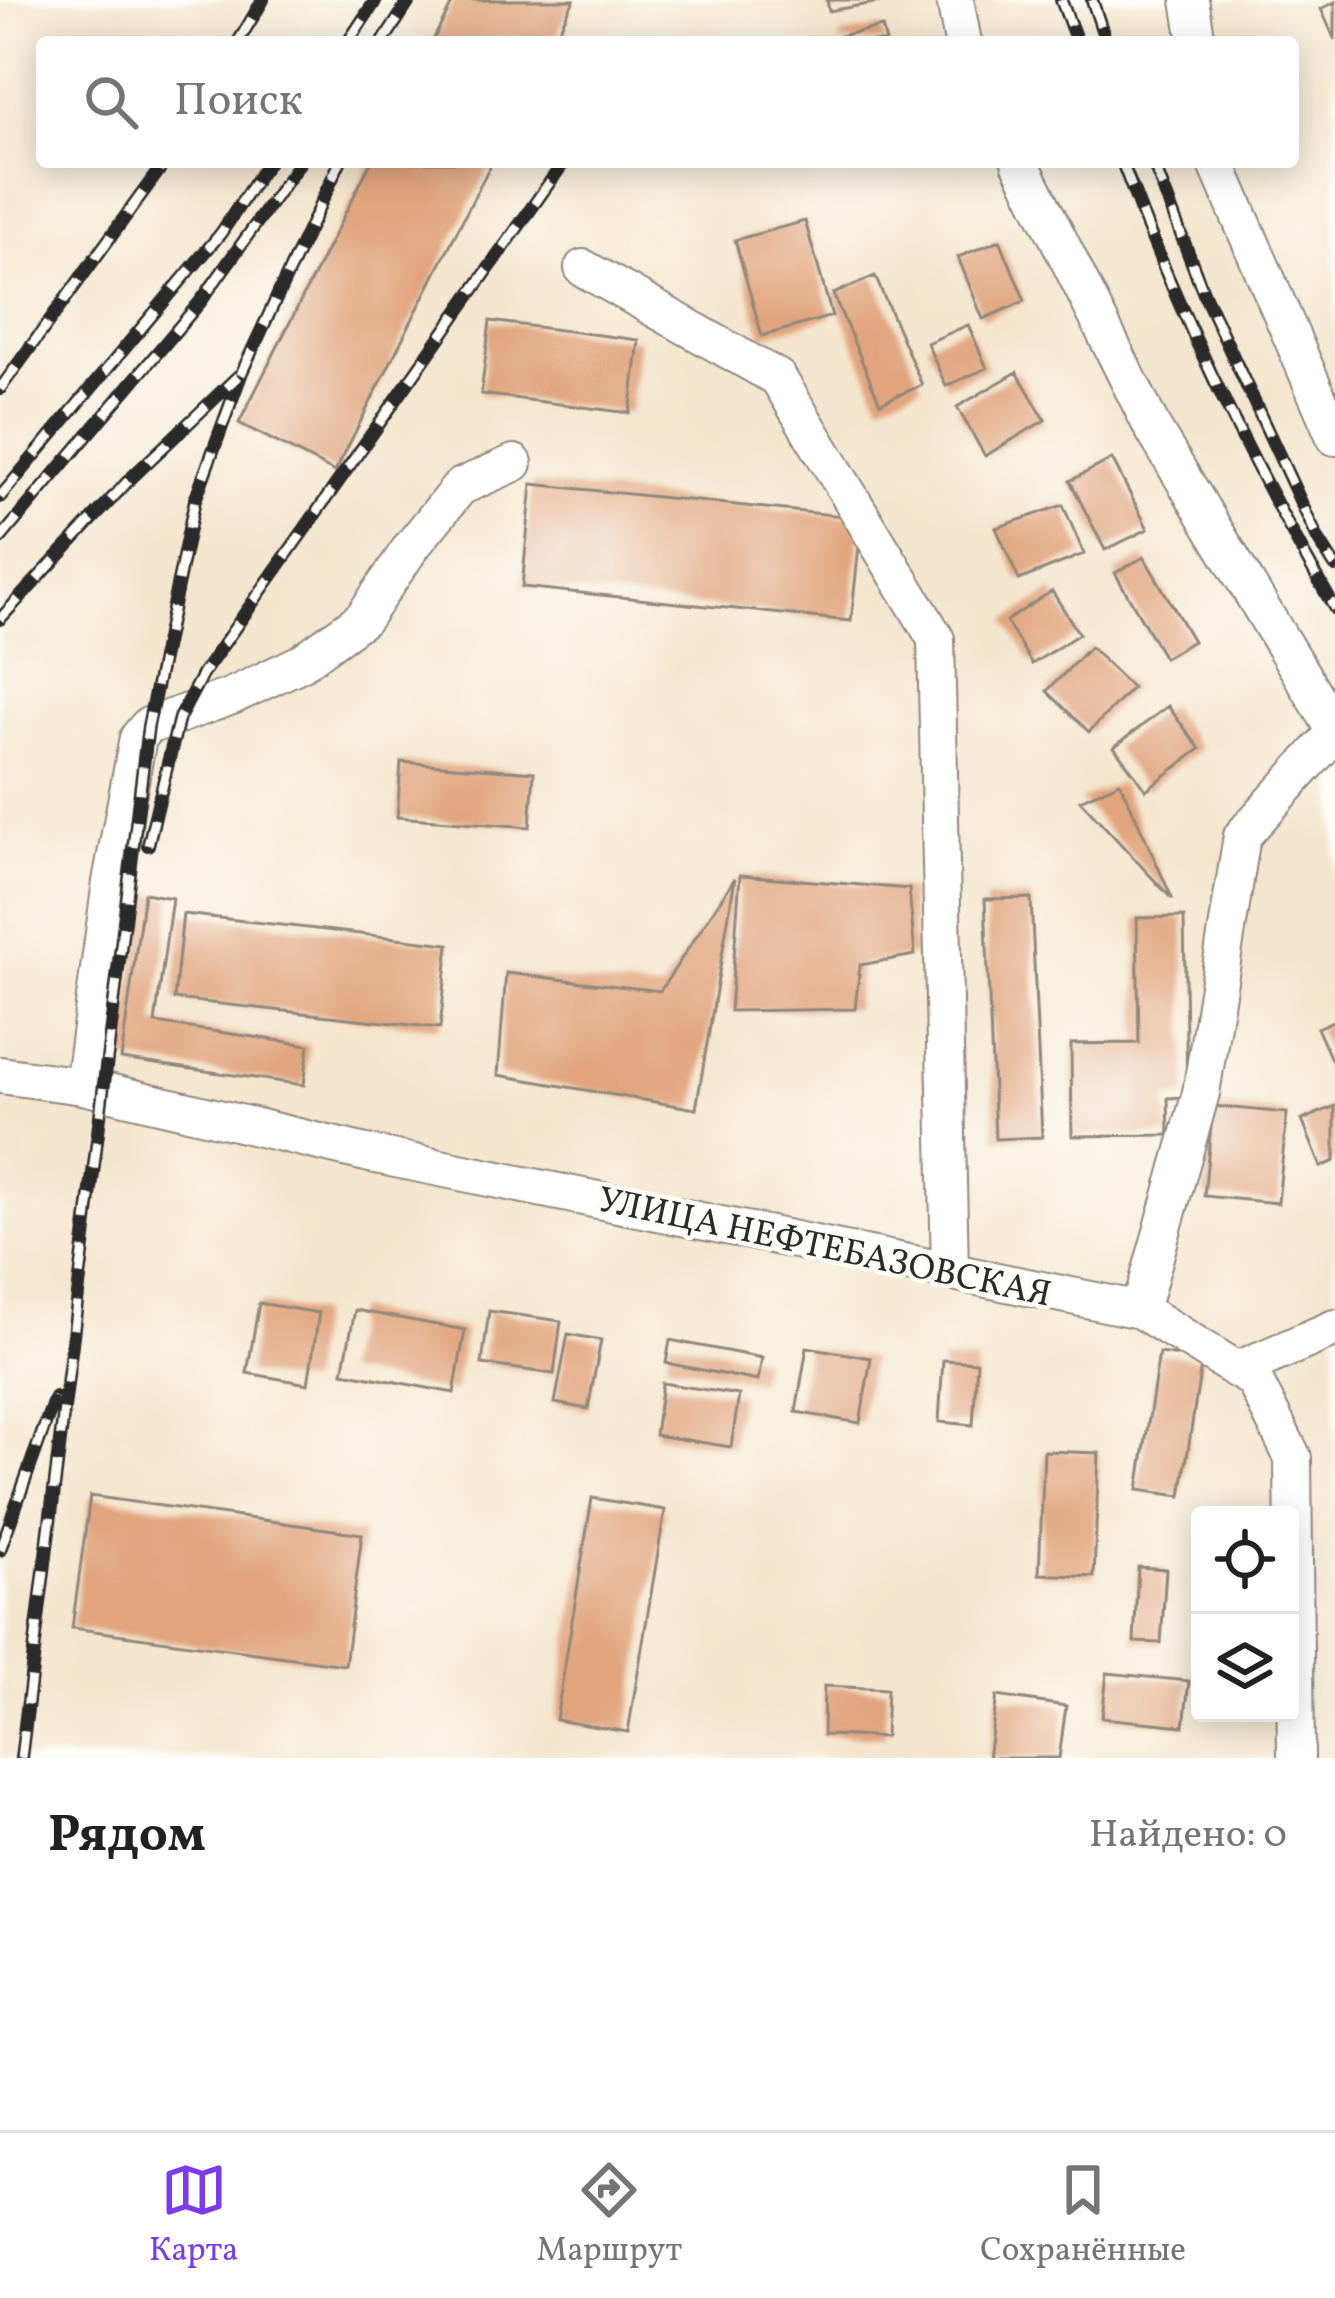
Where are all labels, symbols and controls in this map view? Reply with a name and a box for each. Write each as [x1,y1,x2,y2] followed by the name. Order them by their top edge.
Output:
[36,36,1299,168] search box
[78,69,144,135] icon: search
[174,71,303,134] text: Поиск
[593,1176,1055,1321] street label: УЛИЦА НЕФТЕБАЗОВСКАЯ
[1191,1506,1299,1722] map controls
[1191,1506,1299,1614] button: locate
[1191,1614,1299,1722] button: layers
[48,1801,206,1872] text: Рядом
[1089,1809,1287,1863] text: Найдено: 0
[149,2157,239,2275] tab: Карта
[537,2157,682,2275] tab: Маршрут
[980,2157,1186,2275] tab: Сохранённые

